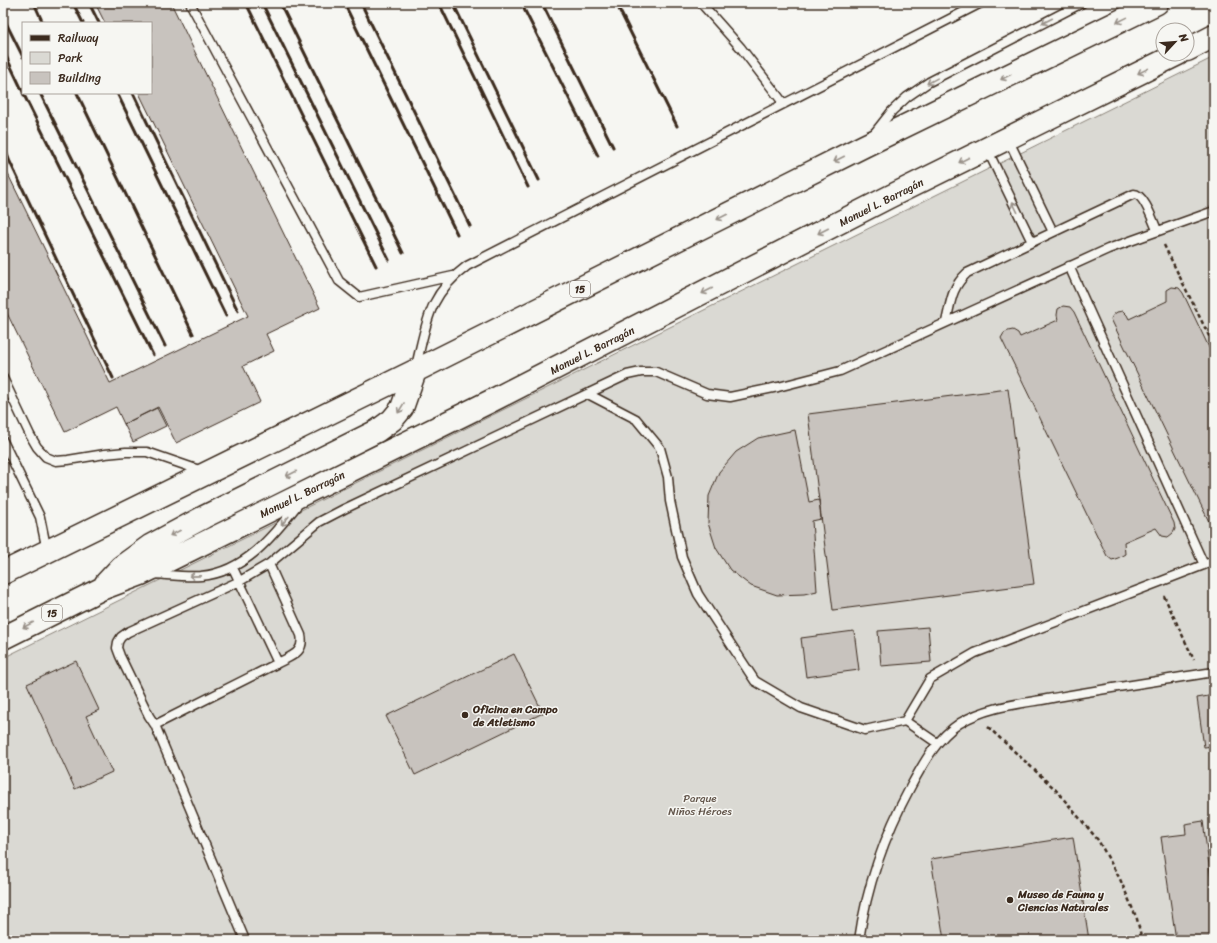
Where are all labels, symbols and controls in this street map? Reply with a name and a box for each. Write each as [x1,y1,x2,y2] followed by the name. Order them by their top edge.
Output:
[1117,17,1129,24] one-way arrow
[1041,18,1053,25] one-way arrow
[22,22,152,94] legend
[1155,22,1195,62] north arrow
[58,27,99,49] text: Railway
[1173,29,1194,46] text: N
[58,47,83,69] text: Park
[58,67,101,89] text: Building
[1137,68,1149,75] one-way arrow
[1000,74,1012,81] one-way arrow
[926,78,938,85] one-way arrow
[833,156,845,163] one-way arrow
[958,157,970,164] one-way arrow
[835,173,927,232] street label: Manuel L. Barragán
[1011,202,1018,214] one-way arrow
[717,214,729,222] one-way arrow
[817,228,829,235] one-way arrow
[570,281,590,297] road number: 15
[701,287,713,295] one-way arrow
[546,321,638,380] street label: Manuel L. Barragán
[396,402,405,413] one-way arrow
[256,465,348,523] street label: Manuel L. Barragán
[285,471,297,478] one-way arrow
[281,515,290,526] one-way arrow
[169,529,181,537] one-way arrow
[189,572,202,580] one-way arrow
[42,605,62,621] road number: 15
[23,622,35,629] one-way arrow
[472,700,558,732] place label: Oficina en Campo de Atletismo
[460,710,470,720] marker: Oficina en Campo de Atletismo
[668,789,732,821] park label: Parque Niños Héroes
[1017,885,1110,917] place label: Museo de Fauna y Ciencias Naturales
[1005,895,1015,905] marker: Museo de Fauna y Ciencias Naturales

